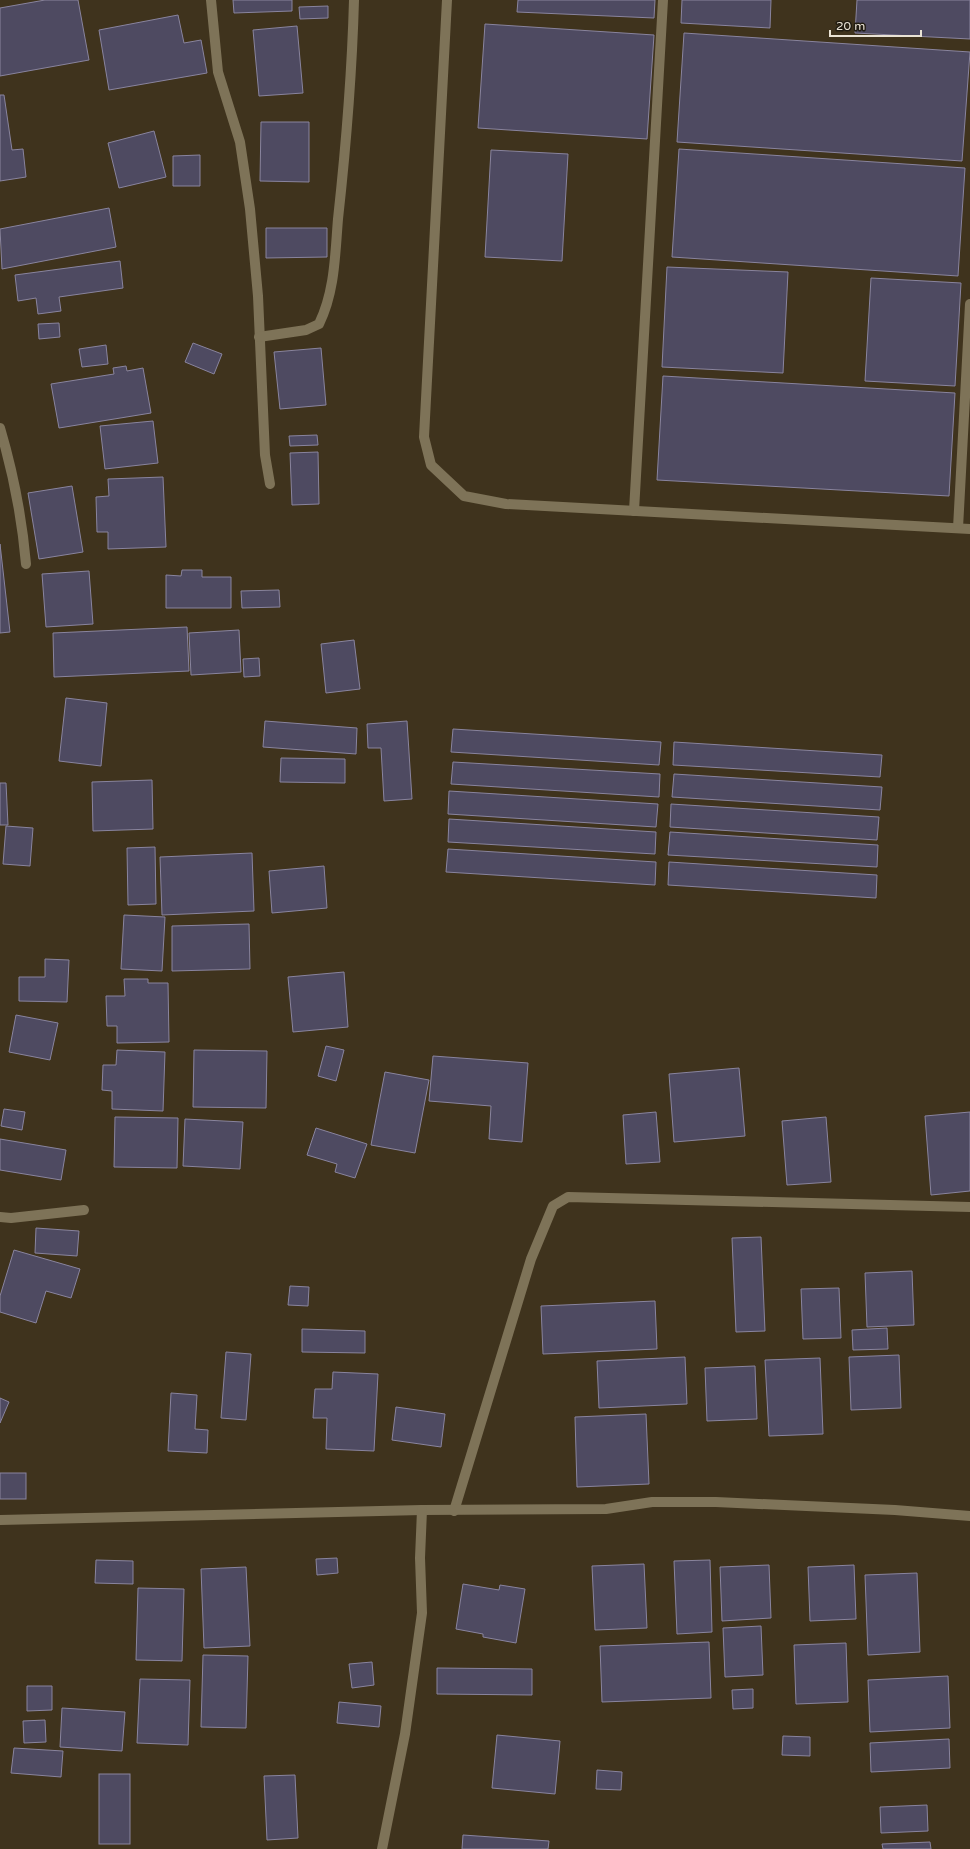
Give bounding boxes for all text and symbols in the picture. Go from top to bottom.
scale bar [830,12,921,38]
text: 20 m [836,19,865,33]

